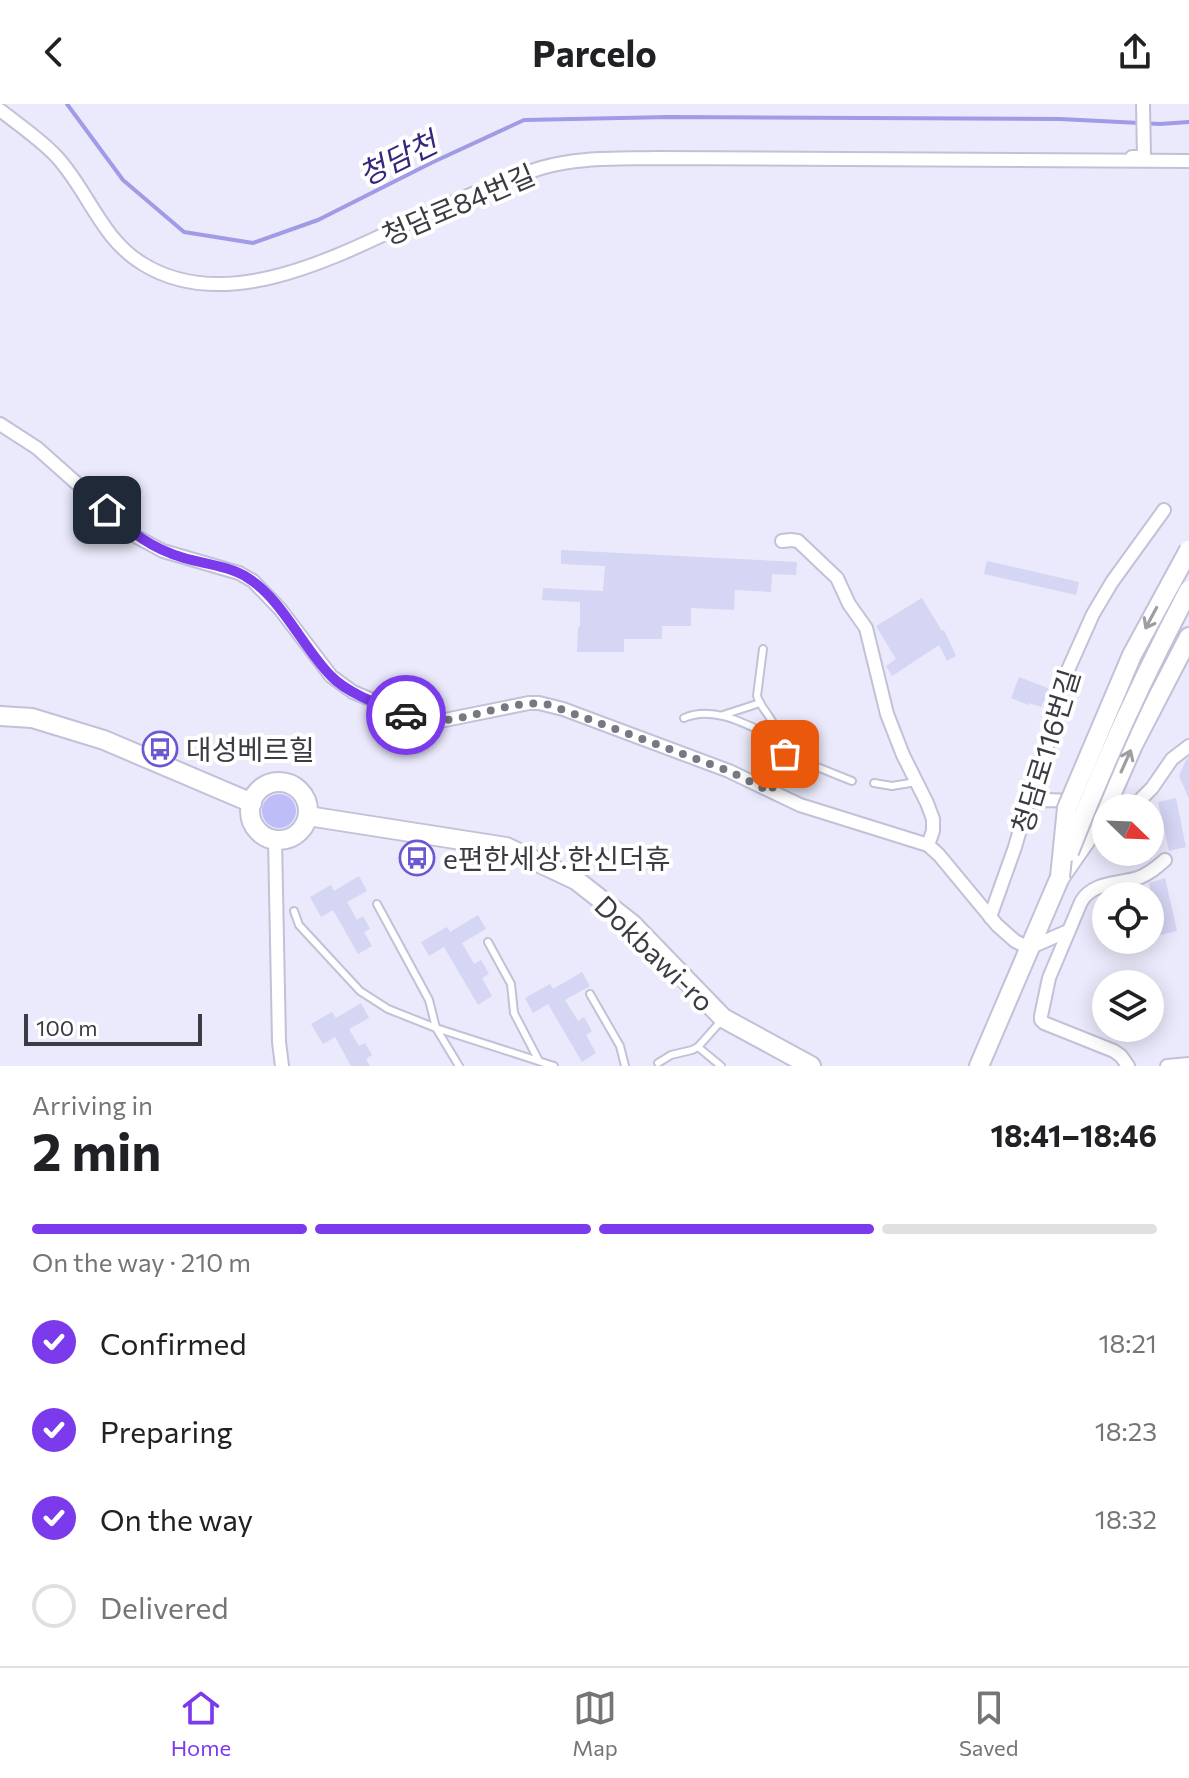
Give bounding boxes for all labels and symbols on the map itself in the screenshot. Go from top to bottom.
water label: 청담천 [352,121,445,192]
street label: 청담로84번길 [377,157,539,251]
pin [73,476,141,544]
one-way arrow [1142,606,1158,630]
street label: 청담로116번길 [1004,665,1086,837]
courier [366,675,446,755]
pin [751,720,819,788]
bus stop icon: 대성베르힐 [141,730,179,768]
place label: 대성베르힐 [186,732,315,766]
one-way arrow [1119,750,1134,774]
north arrow [1092,794,1164,866]
bus stop icon: e편한세상.한신더휴 [398,839,436,877]
place label: e편한세상.한신더휴 [443,841,670,875]
street label: Dokbawi-ro [588,888,722,1018]
scale bar [24,1010,202,1046]

